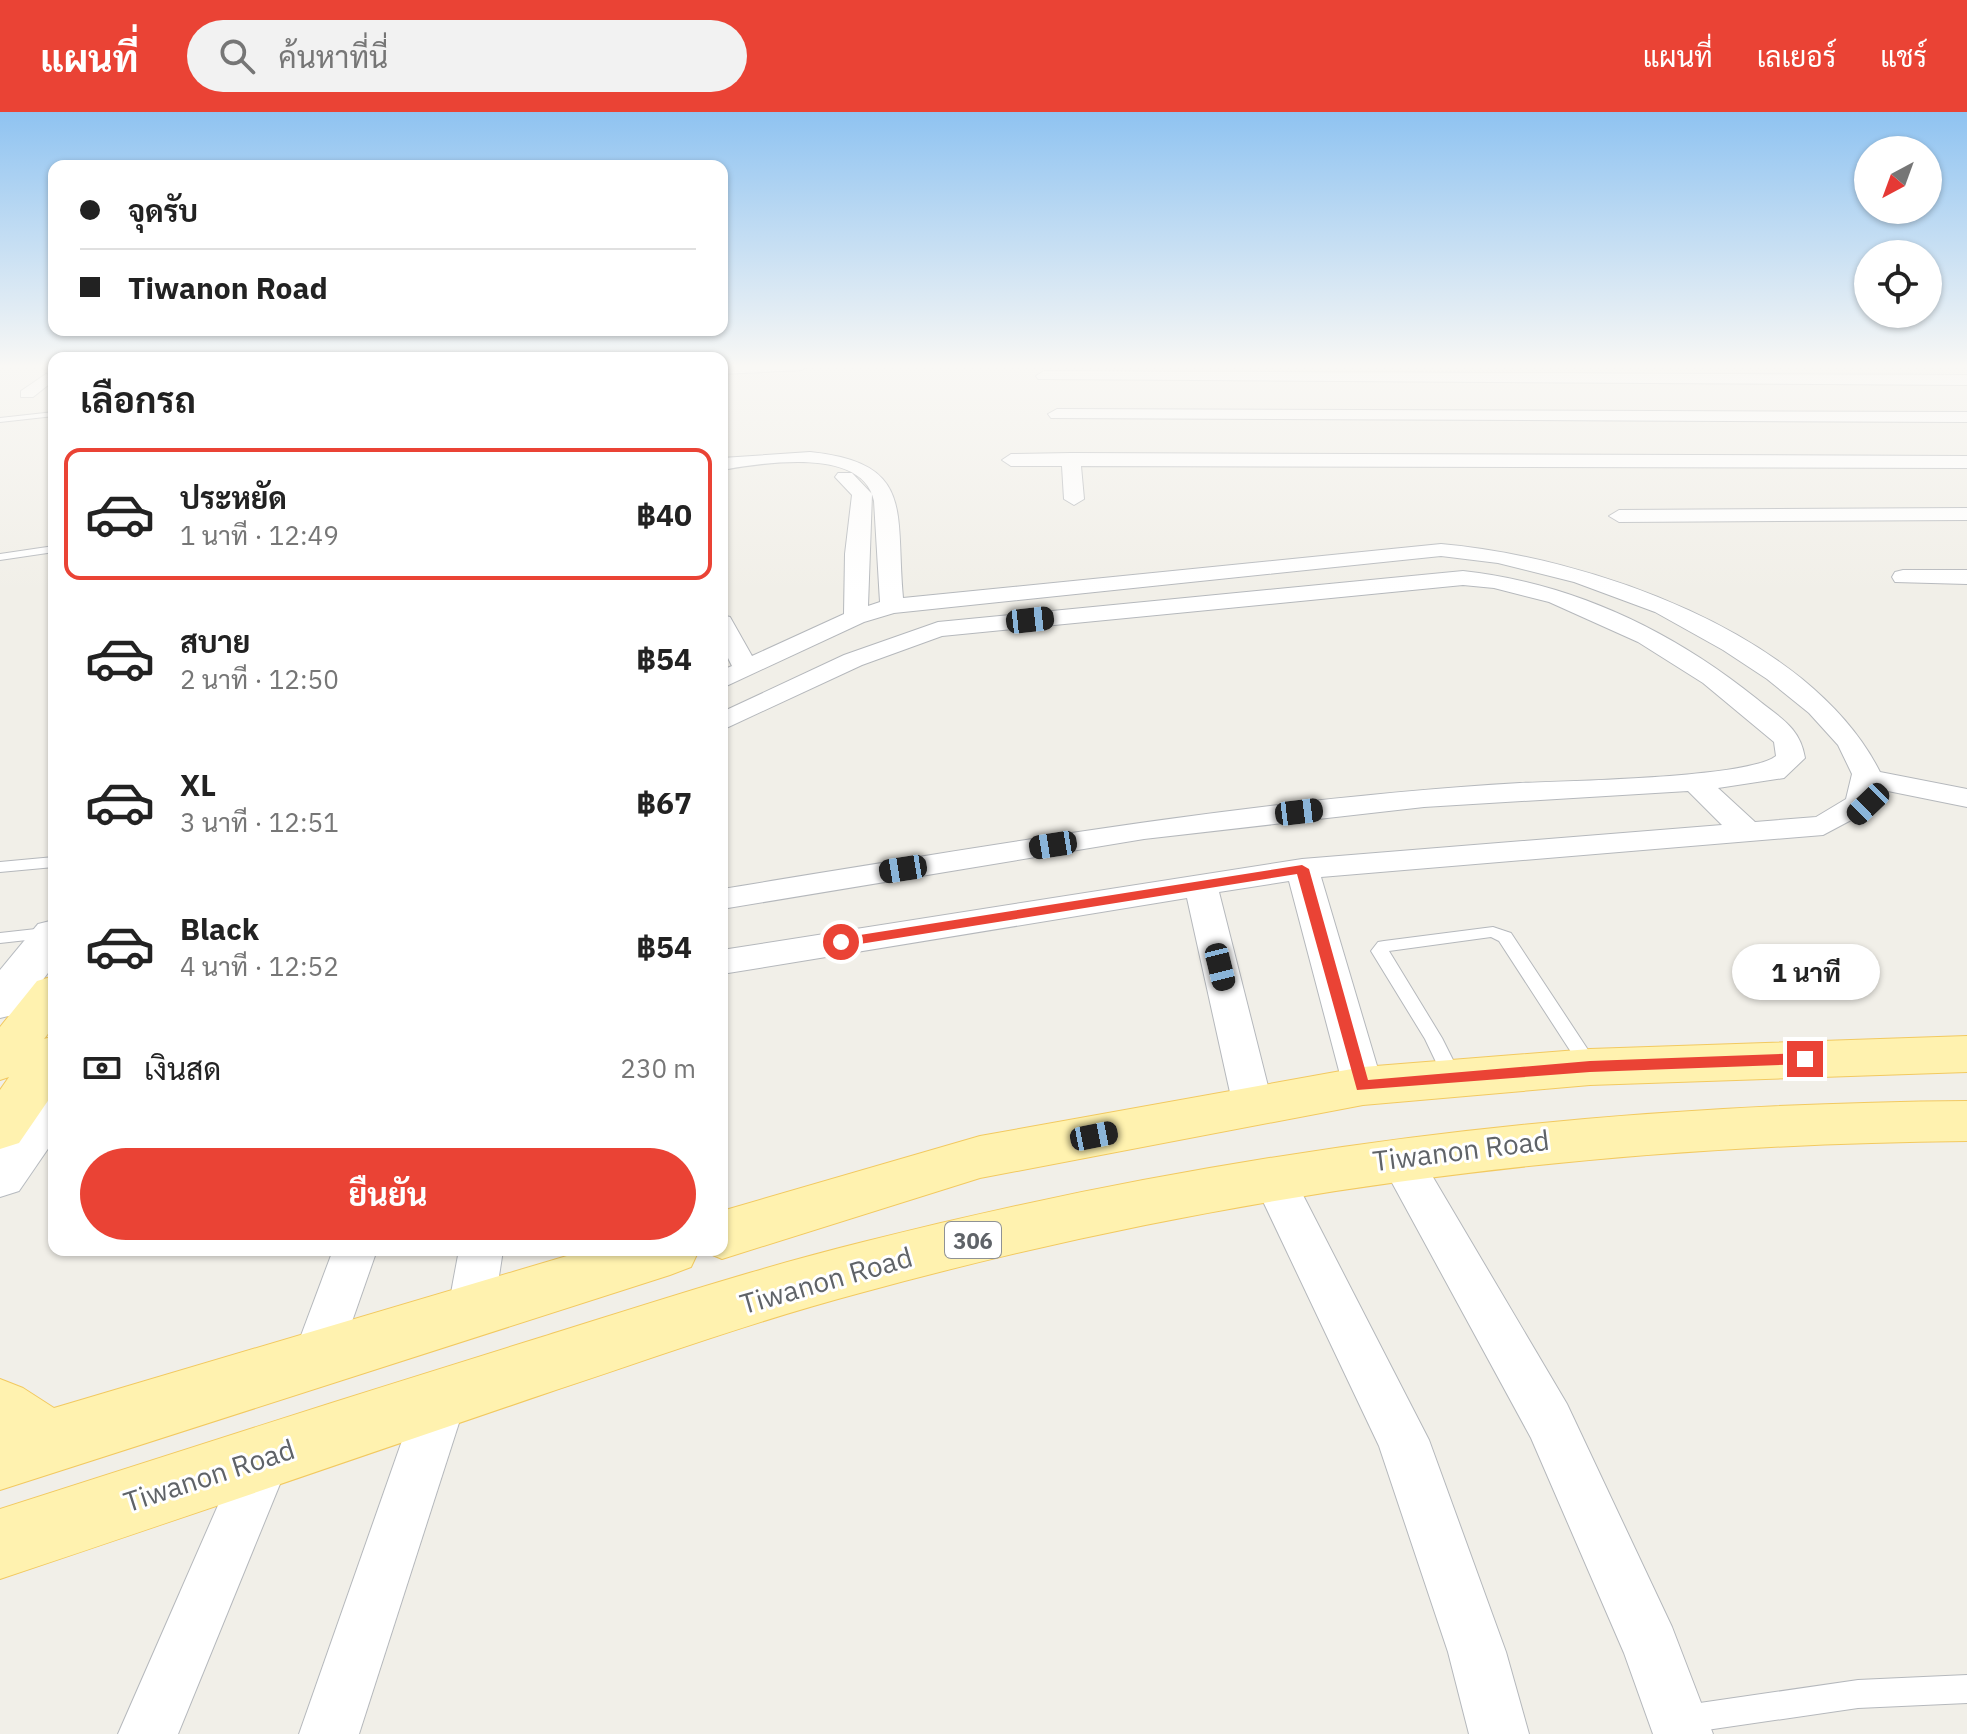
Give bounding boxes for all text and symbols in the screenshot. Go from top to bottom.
search box [187,20,747,92]
text: แผนที่ [40,33,139,82]
icon: search [215,34,259,78]
text: ค้นหาที่นี่ [279,37,388,76]
text: แผนที่ [1643,38,1713,75]
text: เลเยอร์ [1757,38,1836,75]
text: แชร์ [1880,38,1927,75]
north arrow [1854,136,1942,224]
map controls [1854,136,1942,328]
text: จุดรับ [128,191,198,230]
button: locate [1854,240,1942,328]
text: Tiwanon Road [128,268,328,307]
text: เลือกรถ [80,376,196,423]
icon: car [84,478,156,550]
text: ประหยัด [180,478,287,517]
text: ฿40 [636,495,692,534]
text: 1 นาที · 12:49 [180,518,339,552]
car [1005,606,1055,634]
icon: car [84,622,156,694]
text: สบาย [180,622,250,661]
text: ฿54 [636,639,692,678]
text: 2 นาที · 12:50 [180,662,339,696]
text: XL [180,765,216,804]
icon: car [84,766,156,838]
car [1842,779,1894,829]
text: ฿67 [636,783,692,822]
car [1274,797,1324,827]
text: 3 นาที · 12:51 [180,805,339,839]
car [1027,829,1079,861]
car [877,853,929,885]
text: Black [180,909,259,948]
icon: car [84,910,156,982]
route start [823,924,859,960]
text: ฿54 [636,927,692,966]
car [1203,941,1237,993]
callout: 1 นาที [1731,943,1879,999]
text: 4 นาที · 12:52 [180,949,339,983]
text: 1 นาที [1771,955,1841,989]
route end [1787,1041,1823,1077]
icon: cash [80,1046,124,1090]
text: เงินสด [144,1049,221,1088]
text: 230 m [620,1051,696,1085]
car [1068,1120,1120,1152]
street label: Tiwanon Road [1371,1121,1551,1179]
button: ยืนยัน [80,1148,696,1240]
road number: 306 [945,1222,1001,1258]
street label: Tiwanon Road [735,1238,917,1322]
street label: Tiwanon Road [119,1430,299,1520]

